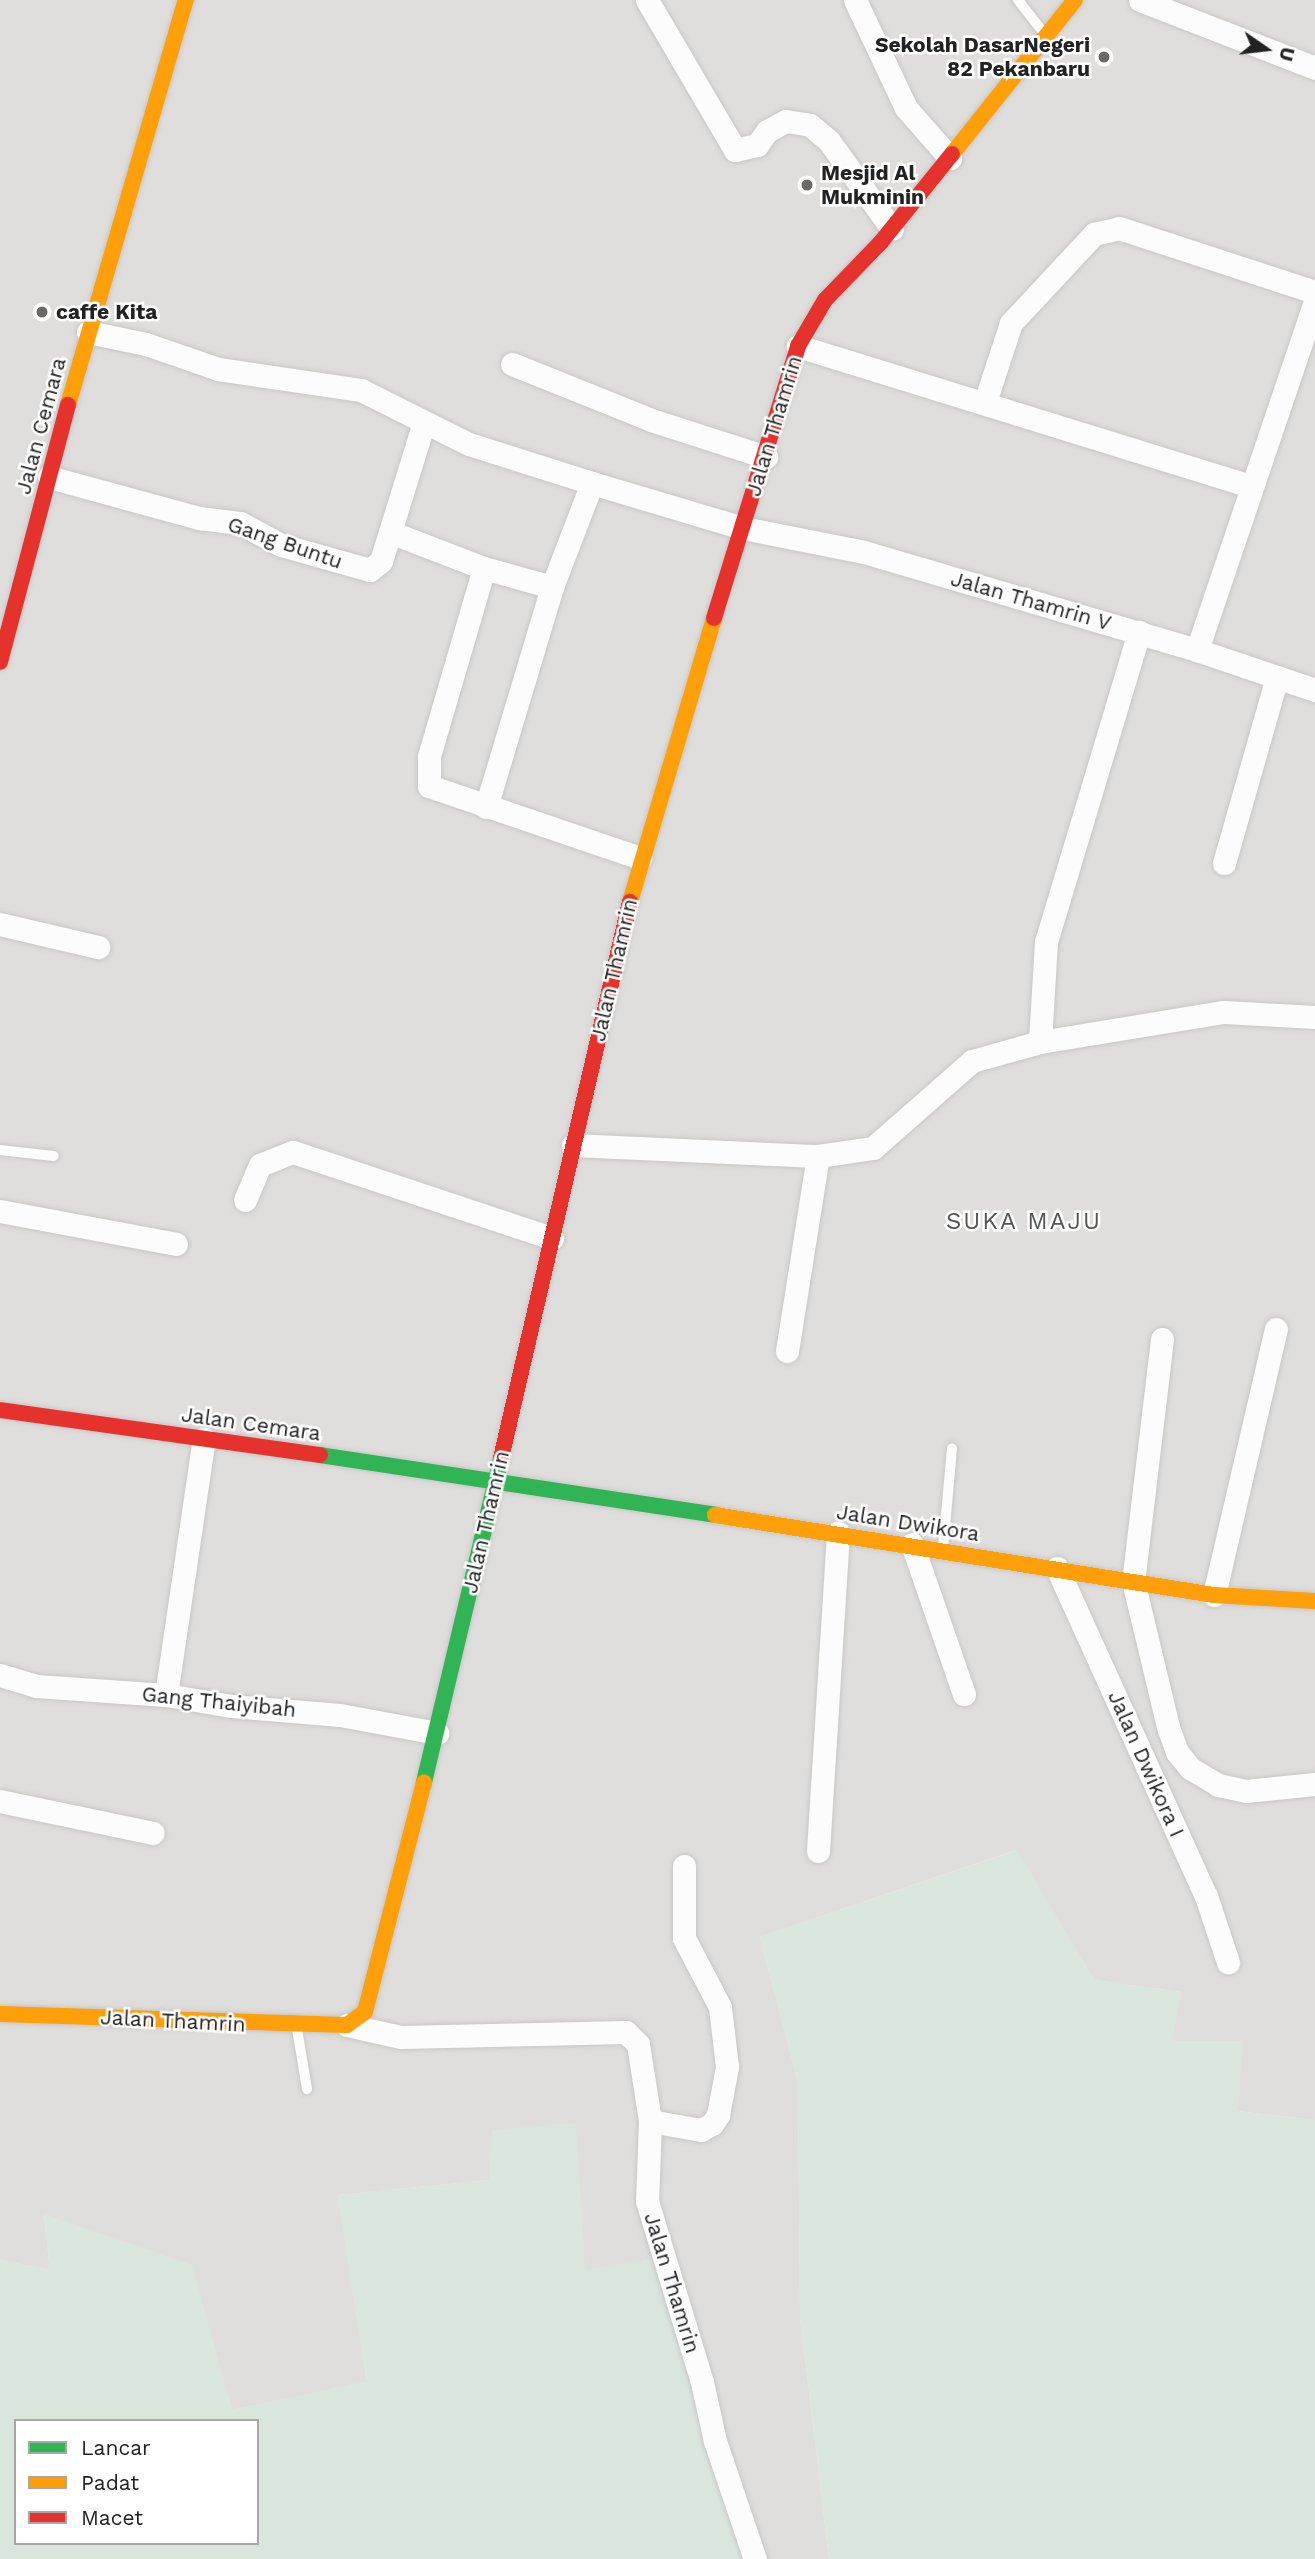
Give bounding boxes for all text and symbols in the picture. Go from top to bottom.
north arrow [1231,14,1301,84]
place label: Sekolah DasarNegeri 82 Pekanbaru [875,32,1090,82]
text: U [1274,45,1300,64]
marker: Sekolah DasarNegeri 82 Pekanbaru [1096,49,1112,65]
place label: Mesjid Al Mukminin [821,160,924,210]
marker: Mesjid Al Mukminin [799,177,815,193]
place label: caffe Kita [56,299,157,325]
marker: caffe Kita [34,304,50,320]
street label: Jalan Thamrin [741,352,807,500]
street label: Jalan Cemara [11,355,71,497]
street label: Gang Buntu [224,512,346,574]
street label: Jalan Thamrin V [947,566,1115,636]
street label: Jalan Thamrin [585,896,643,1044]
district label: SUKA MAJU [947,1208,1101,1236]
street label: Jalan Cemara [180,1402,322,1446]
street label: Jalan Thamrin [457,1448,515,1596]
street label: Jalan Dwikora [835,1499,981,1547]
street label: Gang Thaiyibah [140,1681,298,1723]
street label: Jalan Dwikora I [1102,1687,1190,1841]
street label: Jalan Thamrin [99,2005,247,2037]
street label: Jalan Thamrin [639,2209,705,2357]
legend [14,2419,259,2545]
text: Lancar [81,2435,151,2460]
text: Padat [81,2470,139,2495]
text: Macet [81,2505,143,2530]

